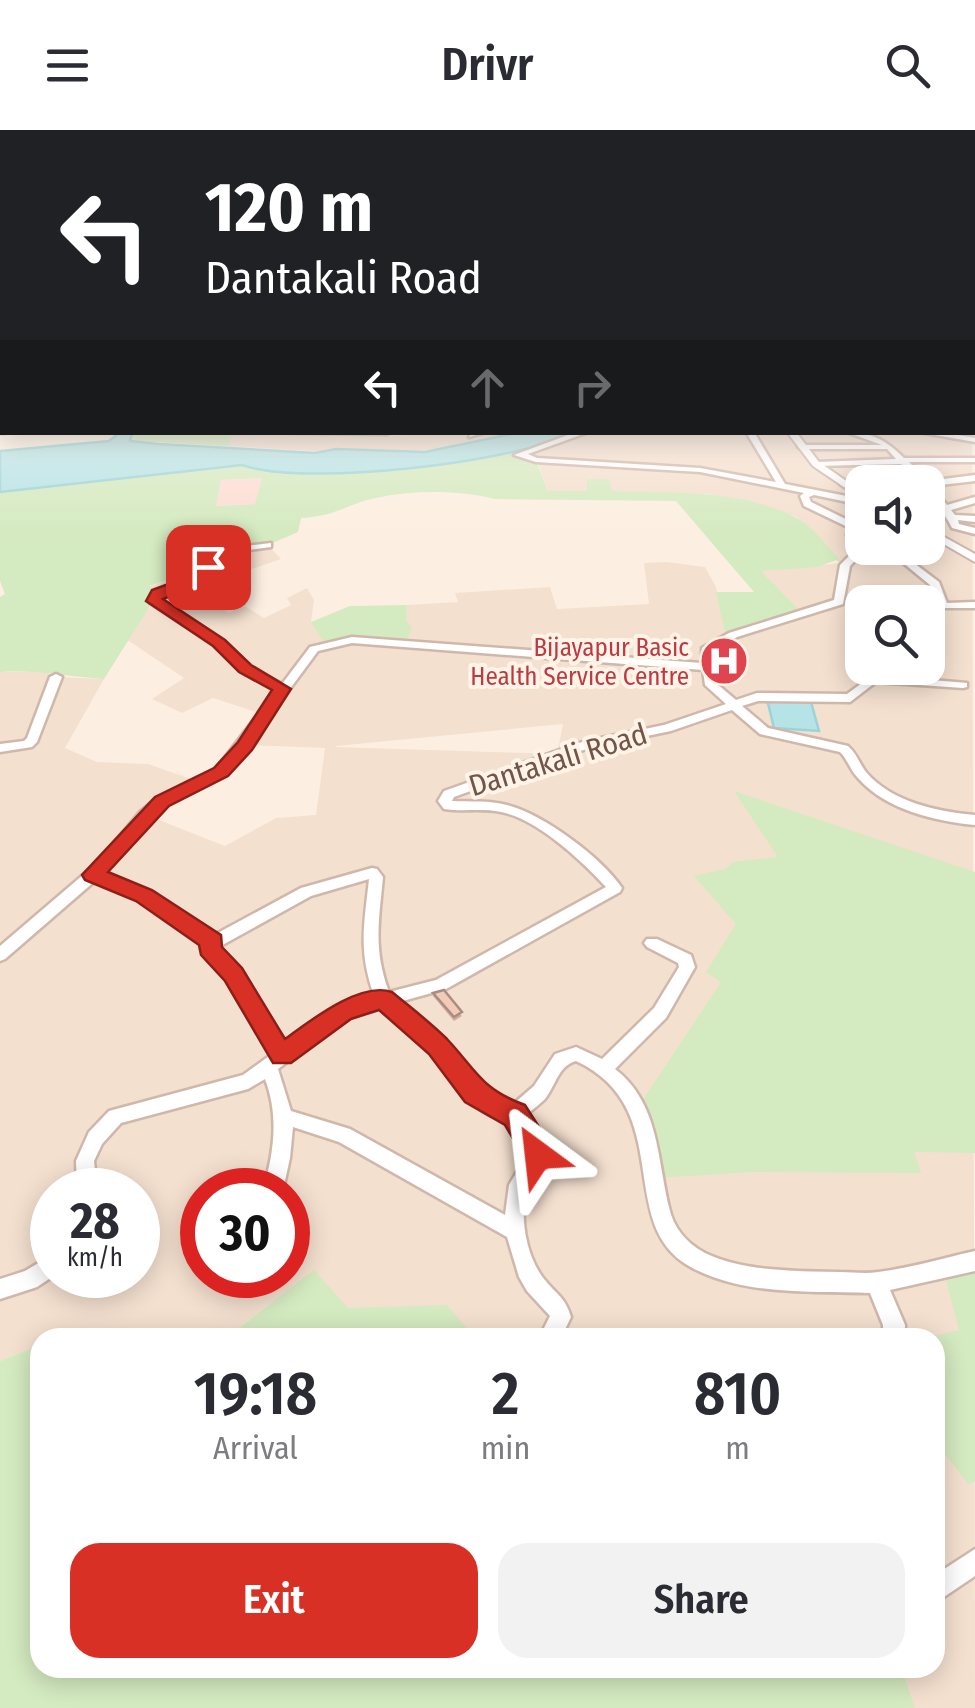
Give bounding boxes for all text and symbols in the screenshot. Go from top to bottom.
icon: menu [40,38,95,93]
text: Drivr [442,38,533,92]
icon: search [880,38,935,93]
text: 120 m [205,166,373,250]
icon: left [40,170,170,300]
text: Dantakali Road [205,251,482,305]
icon: left [355,360,410,415]
icon: ahead [460,360,515,415]
icon: right [565,360,620,415]
map controls [845,465,945,685]
button: sound [845,465,945,565]
pin [166,525,251,610]
icon: arrive [181,540,236,595]
button: search [845,585,945,685]
place label: Bijayapur Basic Health Service Centre [470,633,689,692]
hospital icon: Bijayapur Basic Health Service Centre [698,635,750,687]
street label: Dantakali Road [464,716,652,804]
position arrow [486,1103,590,1207]
speed limit sign: 30 [180,1168,310,1298]
text: 28 [70,1191,120,1251]
text: km/h [67,1243,123,1273]
text: 19:18 [194,1358,317,1430]
text: 2 [492,1358,519,1430]
text: 810 [694,1358,781,1430]
text: Arrival [213,1429,298,1467]
text: min [481,1429,530,1467]
text: m [725,1429,750,1467]
button: Exit [70,1543,478,1658]
button: Share [498,1543,905,1658]

